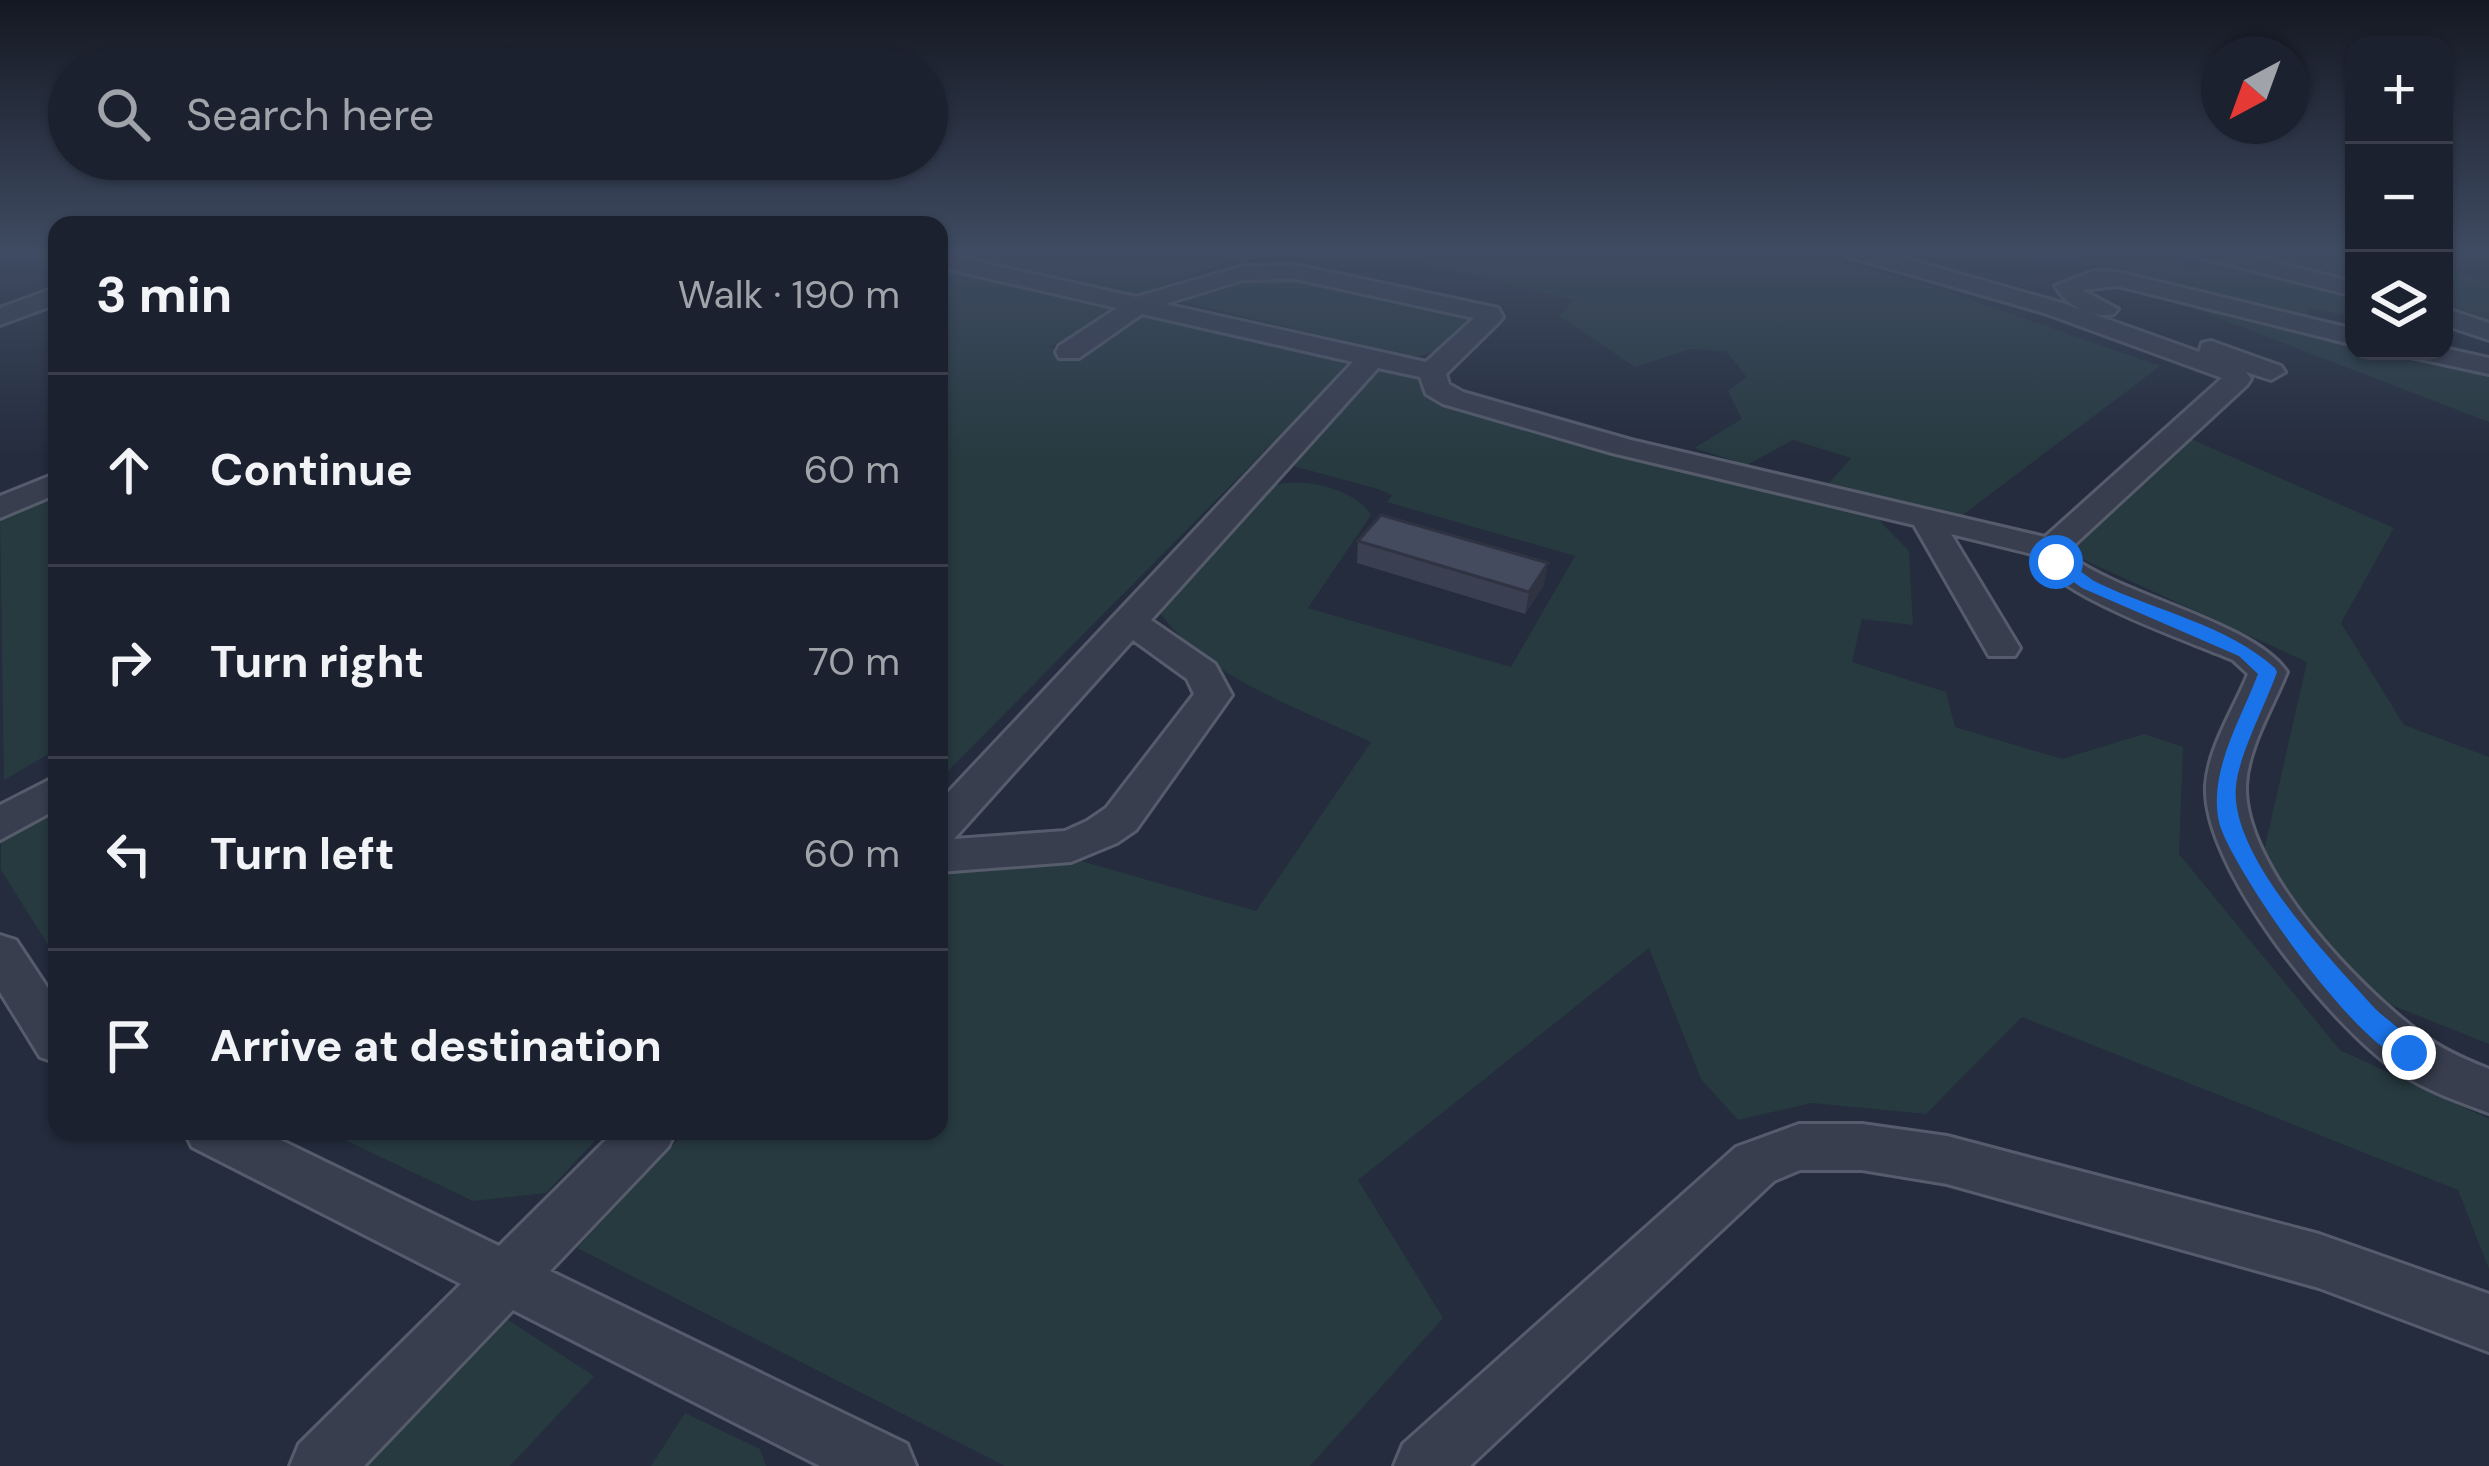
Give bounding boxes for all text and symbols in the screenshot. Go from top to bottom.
north arrow [2201,36,2309,144]
map controls [2345,36,2453,360]
button: + [2345,36,2453,144]
search box [48,48,948,180]
icon: search [90,81,156,147]
text: Search here [186,85,434,144]
button: − [2345,144,2453,252]
button: layers [2345,252,2453,360]
text: 3 min [96,261,232,328]
text: Walk · 190 m [678,269,900,320]
icon: ahead [96,437,162,503]
text: Continue [210,440,413,499]
text: 60 m [804,444,900,495]
route start [2029,535,2083,589]
icon: right [96,629,162,695]
text: Turn right [210,632,424,691]
text: 70 m [808,636,900,687]
icon: left [96,821,162,887]
text: Turn left [210,824,394,883]
text: 60 m [804,828,900,879]
icon: arrive [96,1013,162,1079]
text: Arrive at destination [210,1016,662,1075]
route end [2382,1026,2436,1080]

